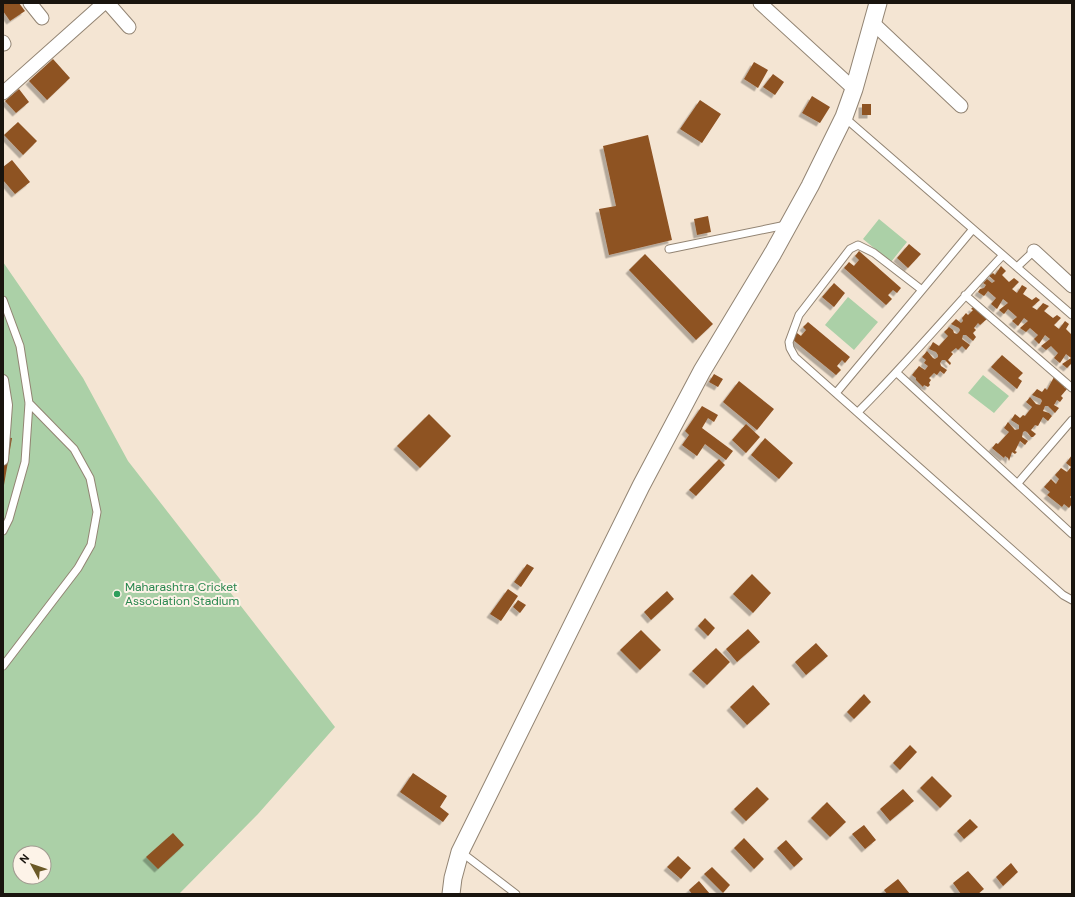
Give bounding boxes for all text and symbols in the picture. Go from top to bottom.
place label: Maharashtra Cricket Association Stadium [125,579,239,609]
marker: Maharashtra Cricket Association Stadium [112,589,122,599]
north arrow [12,845,52,885]
text: N [16,851,32,866]

